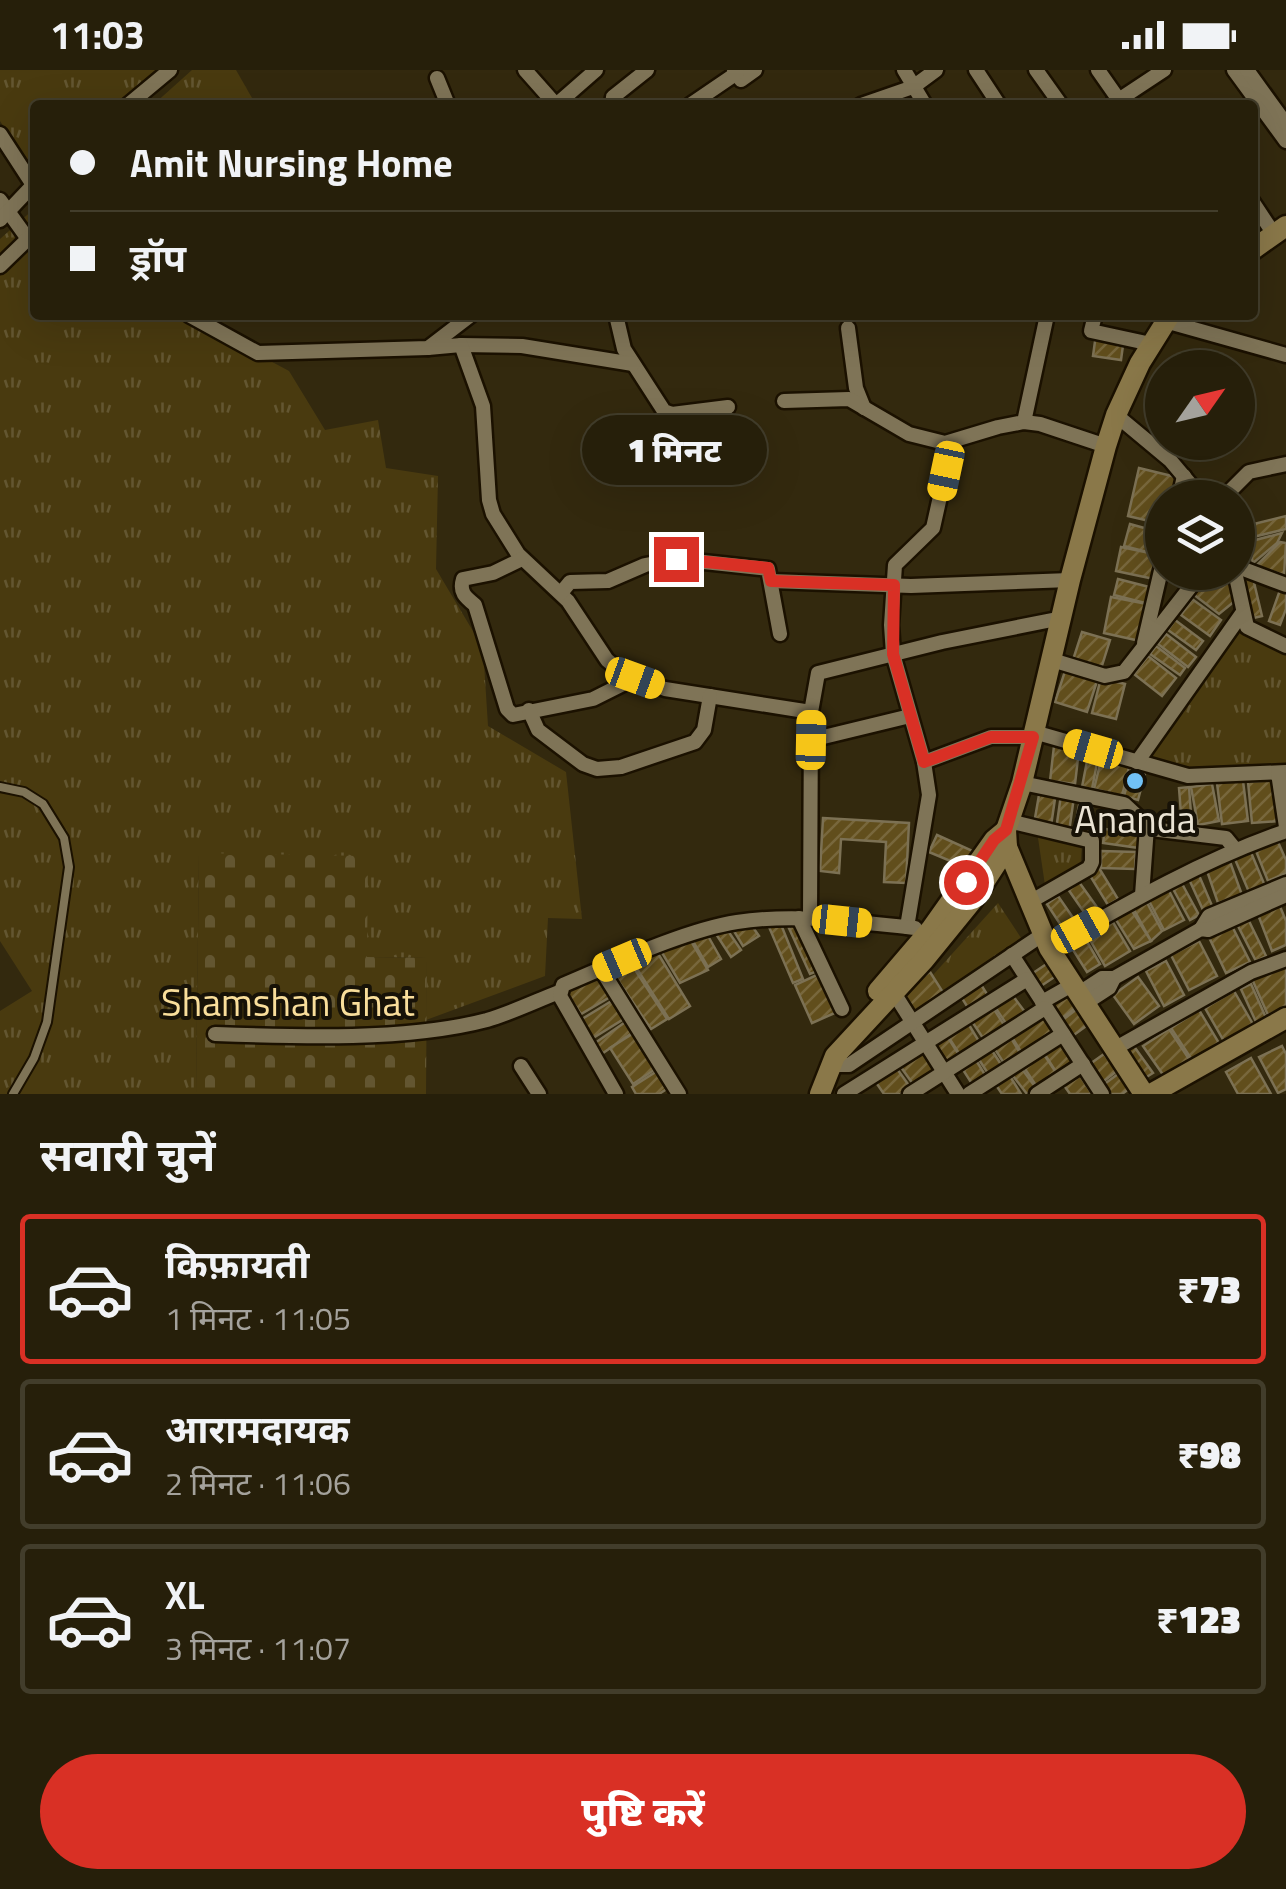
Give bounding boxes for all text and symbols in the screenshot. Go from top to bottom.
text: 11:03 [50,6,145,64]
text: Amit Nursing Home [130,134,453,192]
text: ड्रॉप [130,229,186,287]
north arrow [1145,350,1255,460]
map controls [1145,350,1255,590]
callout: 1 मिनट [584,414,768,484]
text: 1 मिनट [628,426,721,474]
car [925,439,967,503]
button: layers [1145,480,1255,590]
route end [654,537,699,582]
car [602,654,668,702]
car [795,710,827,770]
car [1060,726,1126,772]
marker: Ananda [1124,770,1146,792]
place label: Ananda [1074,790,1196,848]
route start [944,860,989,905]
car [1046,902,1114,958]
car [811,903,873,939]
car [589,934,655,986]
park label: Shamshan Ghat [161,973,415,1031]
text: सवारी चुनें [40,1120,215,1188]
text: किफ़ायती [165,1235,309,1293]
icon: car [45,1244,135,1334]
text: ₹73 [1177,1260,1241,1318]
text: 1 मिनट · 11:05 [165,1294,351,1342]
text: आरामदायक [165,1400,349,1458]
icon: car [45,1409,135,1499]
text: ₹98 [1177,1425,1241,1483]
text: 2 मिनट · 11:06 [165,1459,351,1507]
text: XL [165,1566,205,1624]
icon: car [45,1574,135,1664]
text: ₹123 [1156,1590,1241,1648]
text: 3 मिनट · 11:07 [165,1624,351,1672]
button: पुष्टि करें [40,1754,1246,1869]

